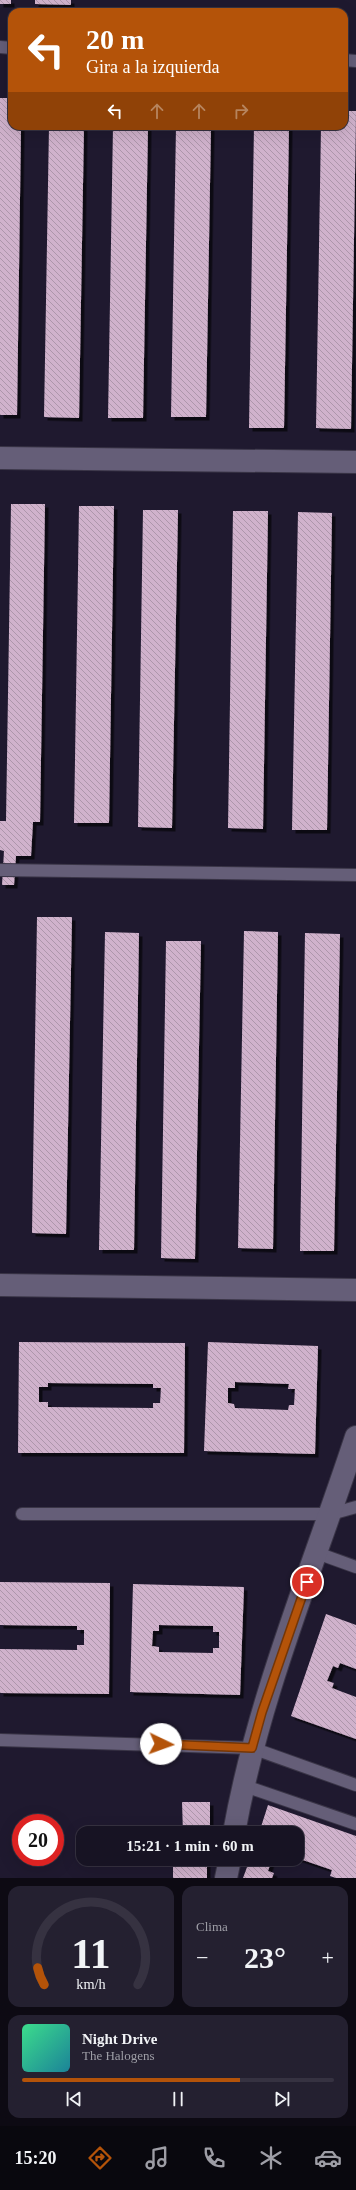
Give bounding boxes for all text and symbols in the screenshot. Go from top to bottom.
icon: left [20,24,72,76]
text: 20 m [86,24,144,55]
text: Gira a la izquierda [86,57,219,77]
icon: left [104,100,126,122]
icon: ahead [146,100,168,122]
icon: ahead [188,100,210,122]
icon: right [230,100,252,122]
pin [290,1565,324,1599]
icon: arrive [296,1571,318,1593]
position arrow [140,1723,182,1765]
speed limit sign: 20 [12,1814,64,1866]
text: 15:21 · 1 min · 60 m [126,1838,254,1854]
text: Clima [196,1919,228,1934]
text: 11 [71,1930,111,1976]
text: 23° [244,1941,286,1974]
text: − [196,1945,208,1970]
text: + [322,1945,334,1970]
text: km/h [76,1975,106,1991]
text: Night Drive [82,2031,157,2047]
text: The Halogens [82,2048,155,2063]
icon: previous [63,2088,85,2110]
icon: pause [167,2088,189,2110]
icon: next [271,2088,293,2110]
icon: directions [86,2144,114,2172]
icon: music [143,2144,171,2172]
icon: phone [200,2144,228,2172]
icon: climate [257,2144,285,2172]
icon: car [314,2144,342,2172]
text: 15:20 [15,2148,57,2168]

